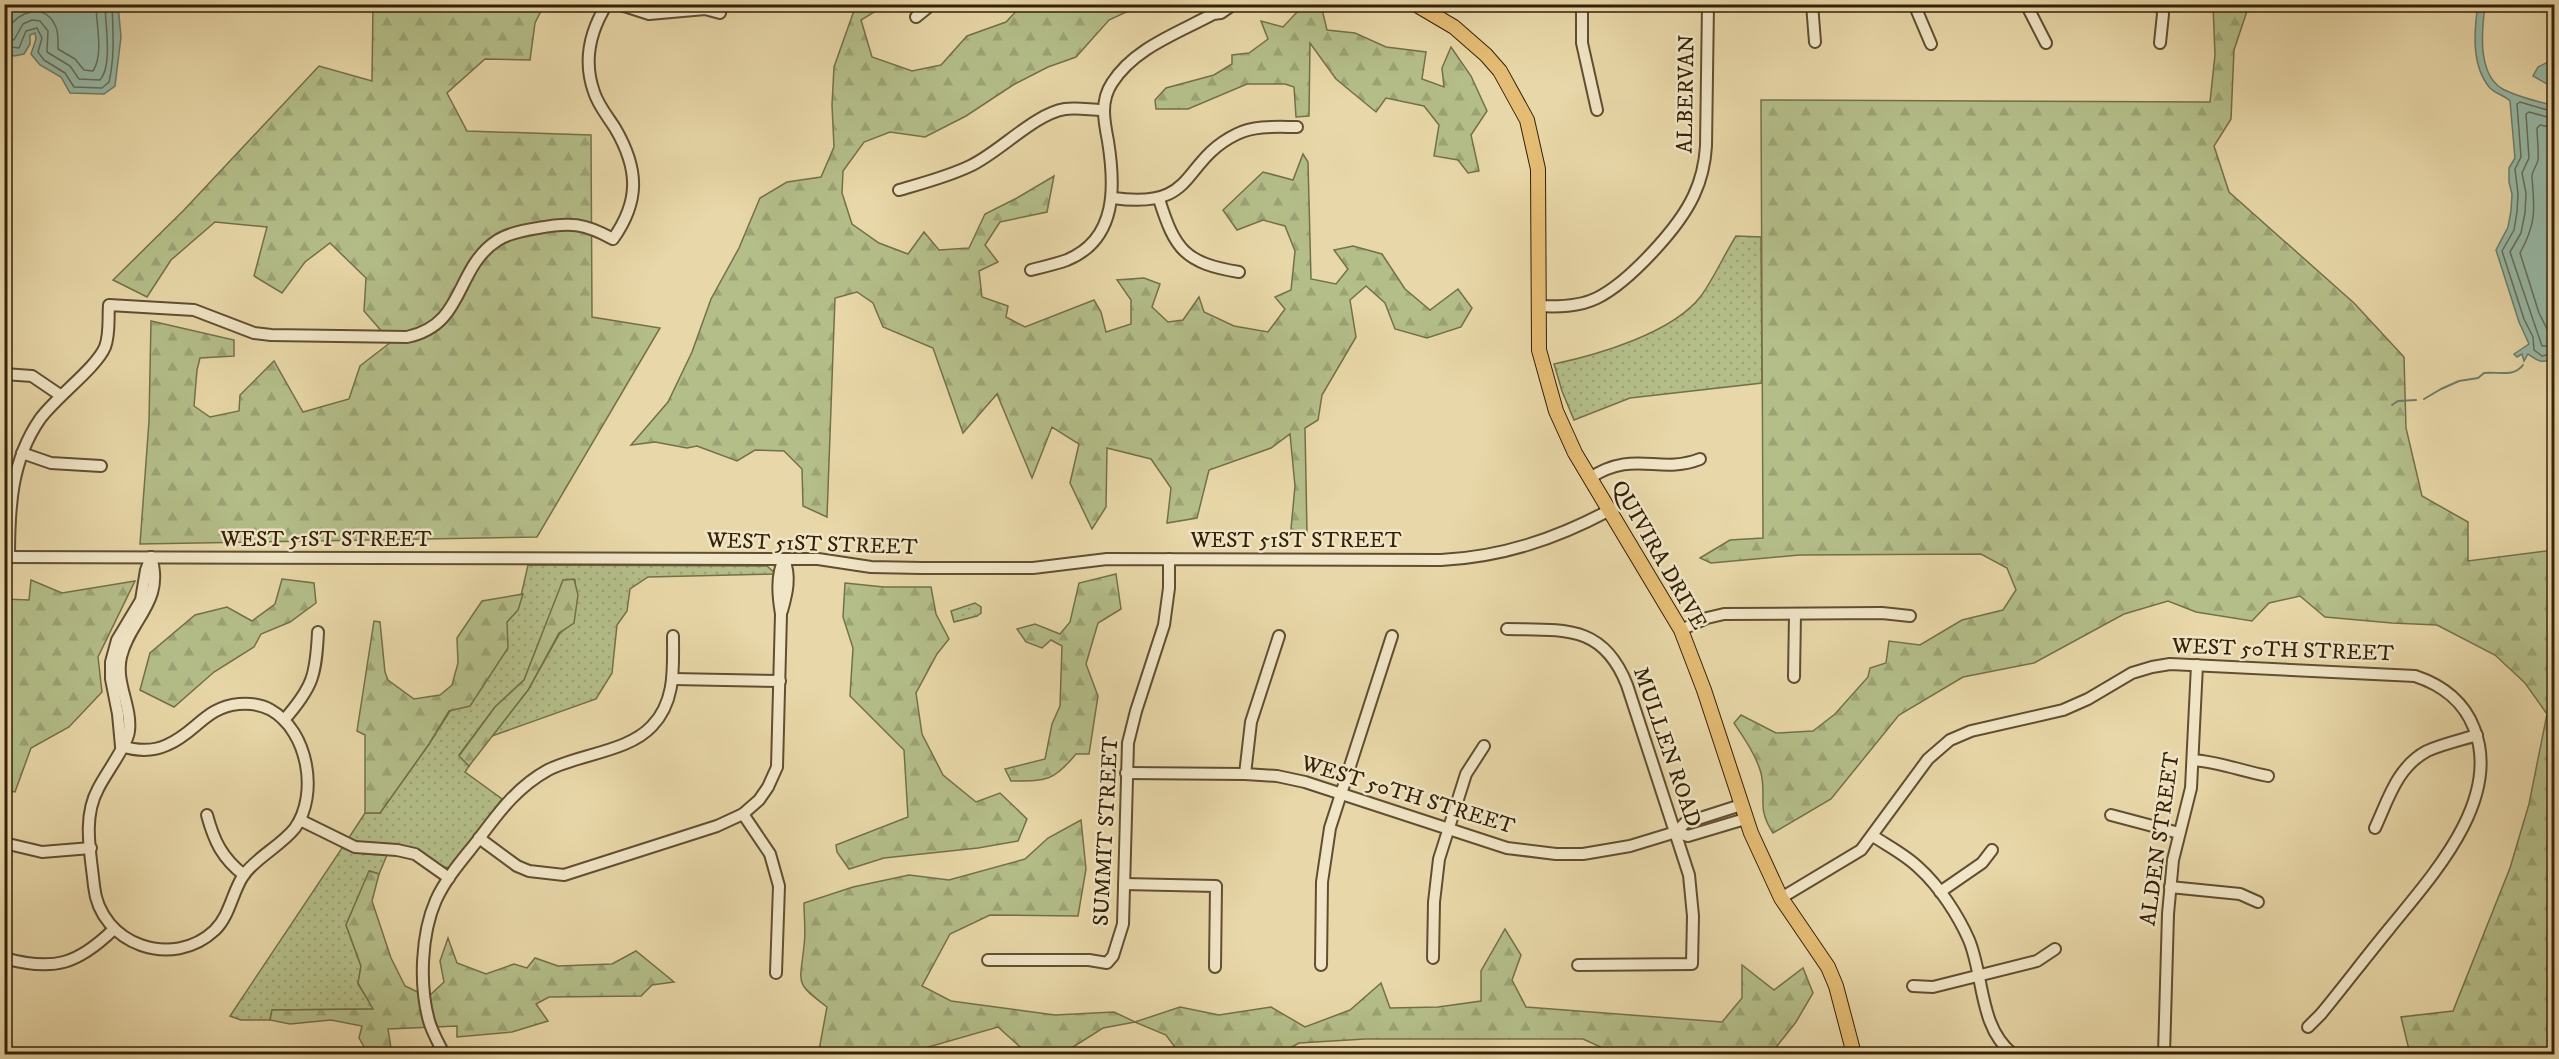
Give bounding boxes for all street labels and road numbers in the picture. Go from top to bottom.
street label: ALBERVAN [1671,34,1701,154]
street label: QUIVIRA DRIVE [1605,476,1713,634]
street label: WEST 51ST STREET [219,526,432,553]
street label: WEST 51ST STREET [705,527,918,561]
street label: WEST 51ST STREET [1189,527,1402,554]
street label: WEST 50TH STREET [2171,633,2395,667]
street label: MULLEN ROAD [1627,663,1707,831]
street label: SUMMIT STREET [1088,735,1124,927]
street label: WEST 50TH STREET [1297,749,1518,840]
street label: ALDEN STREET [2134,750,2186,928]

